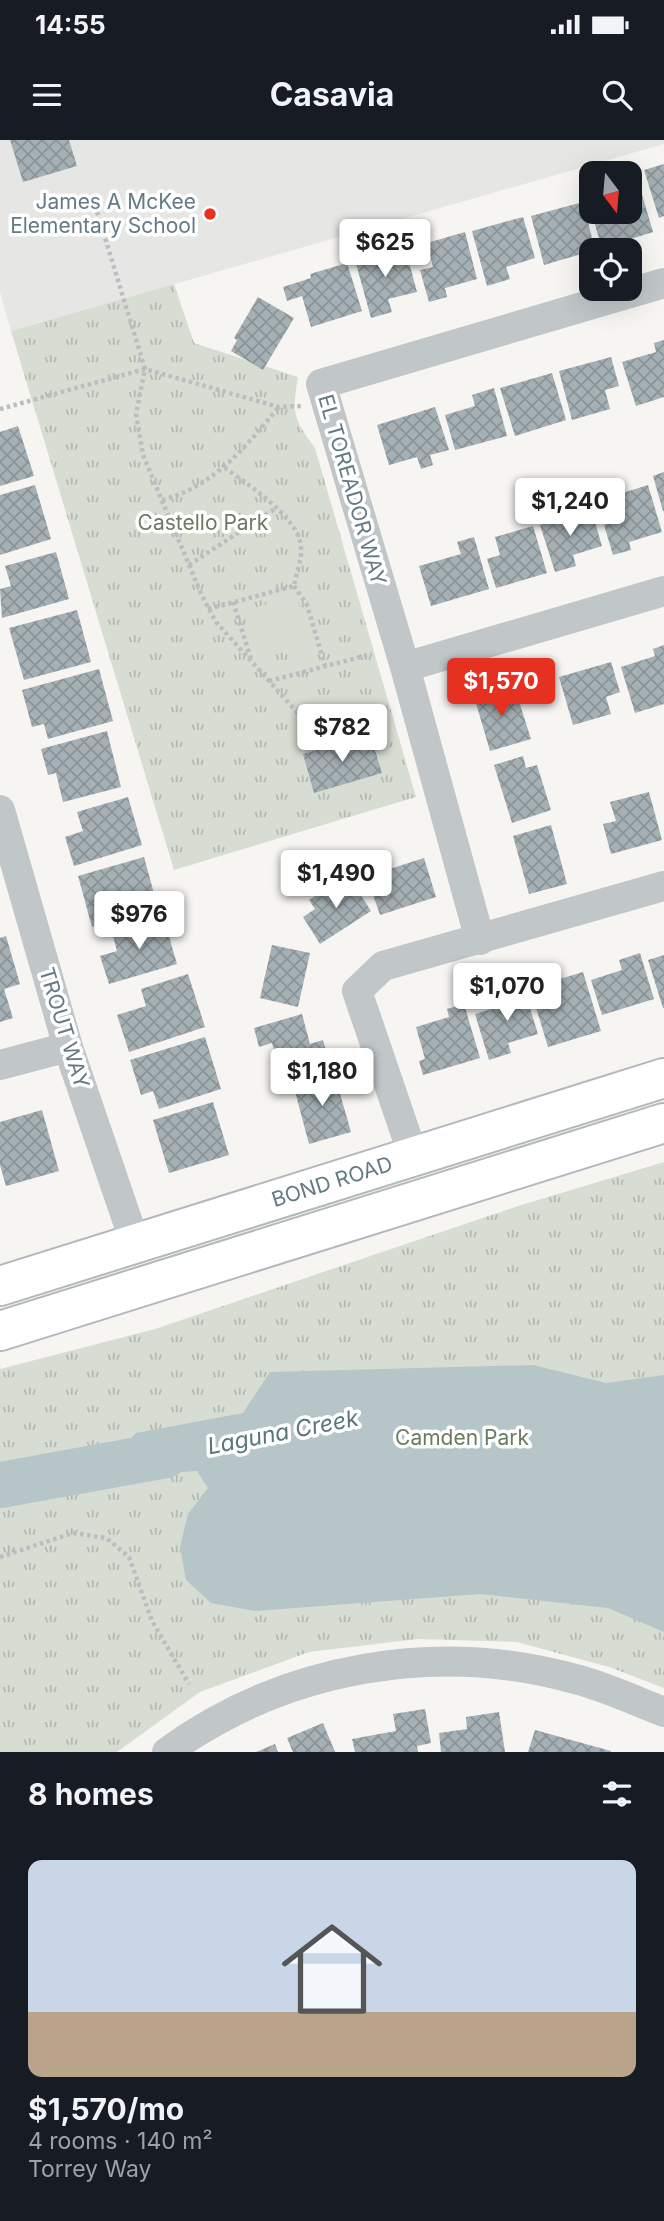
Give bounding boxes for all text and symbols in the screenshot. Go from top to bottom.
text: 14:55 [35,9,106,40]
text: Casavia [270,75,394,114]
icon: menu [28,76,66,114]
icon: search [598,76,636,114]
north arrow [579,161,642,224]
map controls [579,161,642,301]
place label: James A McKee Elementary School [10,189,196,238]
marker: James A McKee Elementary School [202,206,218,222]
pin: $625 [344,220,426,279]
text: $625 [355,228,415,256]
button: locate [579,238,642,301]
street label: EL TOREADOR WAY [313,392,392,588]
pin: $1,240 [513,478,627,538]
text: $1,240 [531,487,609,515]
park label: Castello Park [138,510,269,535]
pin: $1,570 [444,658,558,718]
text: $1,570 [463,667,539,695]
pin: $782 [301,704,383,764]
text: $782 [313,713,371,741]
pin: $1,490 [279,850,393,910]
text: $1,490 [297,859,375,887]
pin: $976 [98,892,180,951]
text: $976 [110,900,168,928]
street label: TROUT WAY [34,964,95,1091]
pin: $1,070 [450,964,564,1023]
text: $1,070 [469,972,545,1000]
pin: $1,180 [265,1048,379,1108]
text: $1,180 [287,1057,357,1085]
street label: BOND ROAD [268,1151,395,1212]
water label: Laguna Creek [205,1404,361,1460]
park label: Camden Park [395,1425,529,1450]
icon: filters [598,1775,636,1813]
text: 8 homes [28,1776,154,1812]
icon: home [269,1906,395,2032]
text: $1,570/mo [28,2091,184,2127]
text: 4 rooms · 140 m² [28,2127,213,2155]
text: Torrey Way [28,2155,152,2183]

